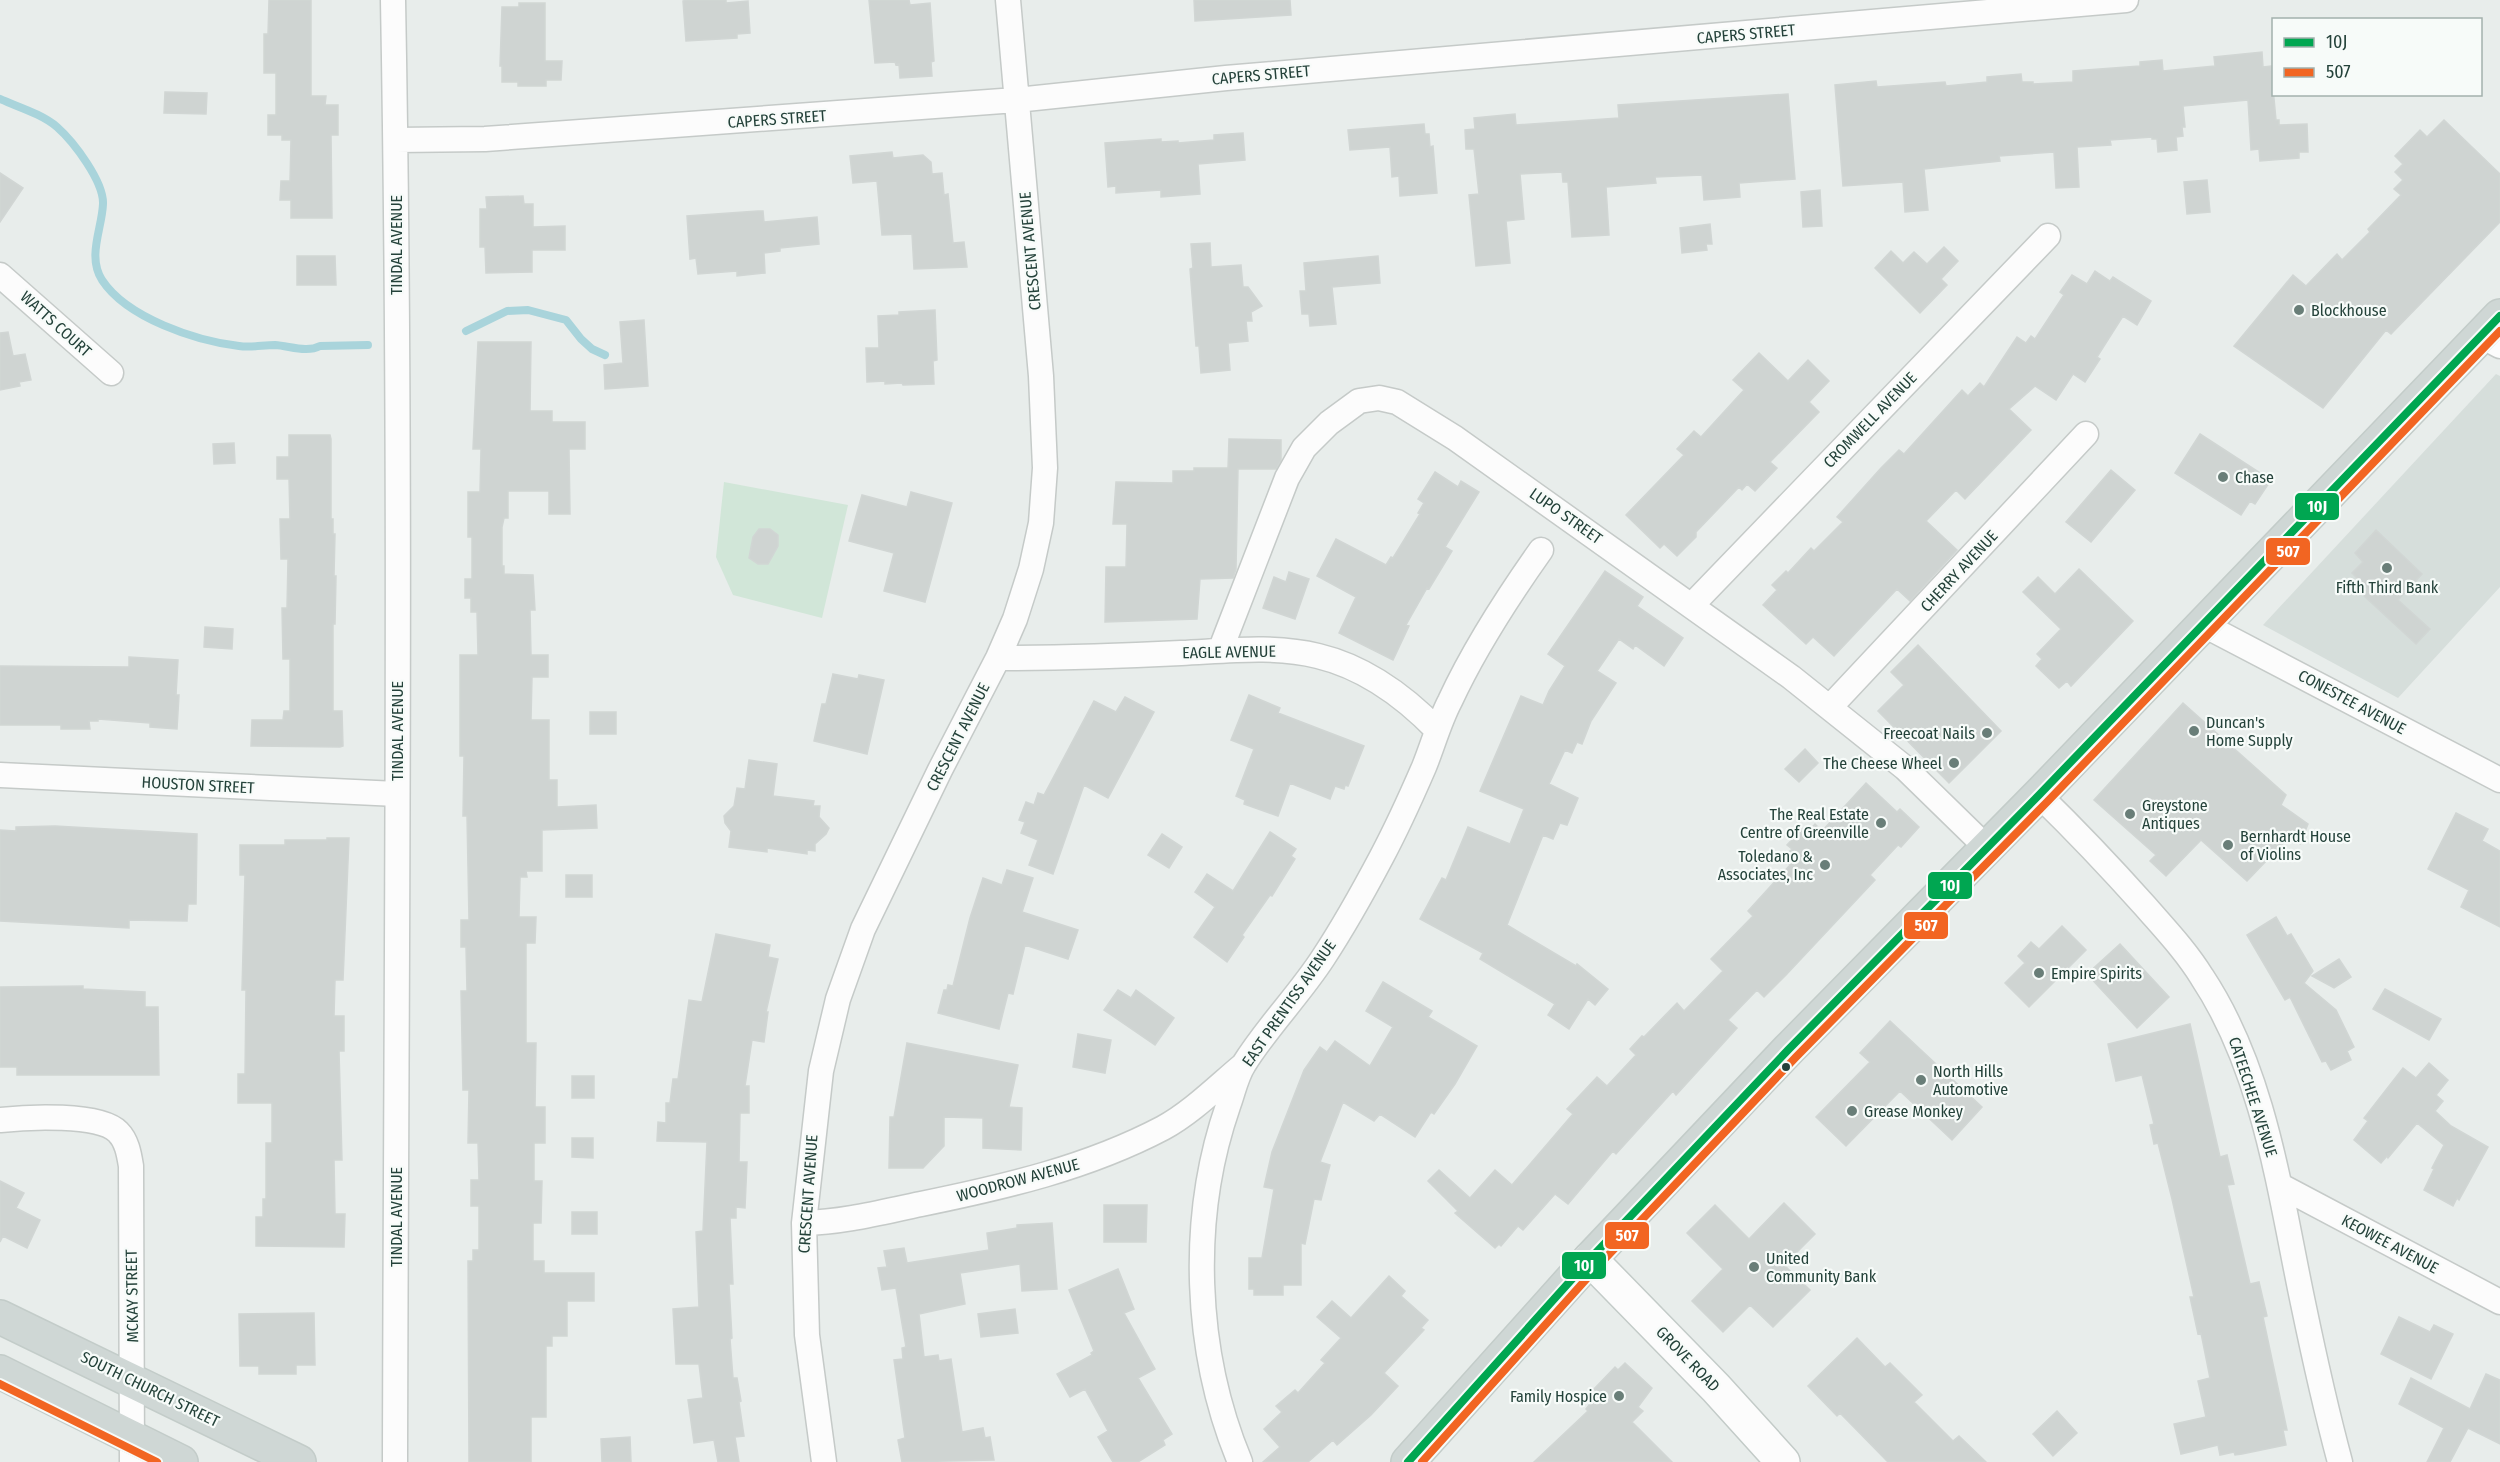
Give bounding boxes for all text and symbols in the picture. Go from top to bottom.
legend [2272,18,2482,96]
street label: CAPERS STREET [1696,20,1797,48]
text: 10J [2326,31,2347,53]
street label: CAPERS STREET [1211,61,1312,89]
text: 507 [2326,61,2351,83]
street label: CAPERS STREET [727,106,828,132]
street label: CRESCENT AVENUE [1015,191,1045,311]
street label: TINDAL AVENUE [387,195,406,295]
street label: WATTS COURT [17,287,96,361]
place label: Blockhouse [2311,301,2387,320]
marker: Blockhouse [2292,303,2306,317]
street label: CROMWELL AVENUE [1819,368,1921,472]
place label: Chase [2235,468,2274,487]
marker: Chase [2216,470,2230,484]
street label: LUPO STREET [1526,484,1607,548]
line badge: 10J [2294,492,2340,521]
text: 10J [2307,497,2327,516]
street label: CHERRY AVENUE [1916,526,2002,616]
line badge: 507 [2265,537,2311,566]
text: 507 [2276,542,2300,561]
marker: Fifth Third Bank [2380,561,2394,575]
place label: Fifth Third Bank [2336,578,2439,597]
street label: EAGLE AVENUE [1182,642,1276,662]
street label: CONESTEE AVENUE [2295,666,2409,738]
street label: CRESCENT AVENUE [922,680,994,794]
street label: TINDAL AVENUE [388,681,407,781]
place label: Duncan's Home Supply [2206,713,2293,750]
place label: Freecoat Nails [1883,724,1975,743]
marker: Duncan's Home Supply [2187,724,2201,738]
marker: Freecoat Nails [1980,726,1994,740]
place label: The Cheese Wheel [1823,754,1942,773]
marker: The Cheese Wheel [1947,756,1961,770]
street label: HOUSTON STREET [141,773,256,797]
place label: Greystone Antiques [2142,796,2208,833]
place label: The Real Estate Centre of Greenville [1740,805,1869,842]
marker: Greystone Antiques [2123,807,2137,821]
marker: The Real Estate Centre of Greenville [1874,816,1888,830]
place label: Bernhardt House of Violins [2240,827,2351,864]
marker: Bernhardt House of Violins [2221,838,2235,852]
place label: Toledano & Associates, Inc [1718,847,1813,884]
marker: Toledano & Associates, Inc [1818,858,1832,872]
line badge: 10J [1927,871,1973,900]
text: 10J [1940,876,1960,895]
line badge: 507 [1903,911,1949,940]
text: 507 [1914,916,1938,935]
street label: EAST PRENTISS AVENUE [1238,936,1340,1070]
place label: Empire Spirits [2051,964,2142,983]
marker: Empire Spirits [2032,966,2046,980]
street label: CATEECHEE AVENUE [2225,1035,2281,1159]
unlabelled marker [1780,1061,1792,1073]
place label: North Hills Automotive [1933,1062,2008,1099]
marker: North Hills Automotive [1914,1073,1928,1087]
place label: Grease Monkey [1864,1102,1964,1121]
marker: Grease Monkey [1845,1104,1859,1118]
street label: CRESCENT AVENUE [794,1134,822,1254]
street label: WOODROW AVENUE [955,1154,1081,1206]
street label: TINDAL AVENUE [387,1167,406,1267]
street label: KEOWEE AVENUE [2338,1210,2442,1278]
line badge: 507 [1604,1221,1650,1250]
text: 507 [1615,1226,1639,1245]
street label: MCKAY STREET [122,1249,142,1343]
place label: United Community Bank [1766,1249,1877,1286]
line badge: 10J [1561,1251,1607,1280]
text: 10J [1574,1256,1594,1275]
marker: United Community Bank [1747,1260,1761,1274]
street label: GROVE ROAD [1652,1322,1724,1396]
street label: SOUTH CHURCH STREET [78,1347,223,1431]
place label: Family Hospice [1510,1387,1607,1406]
marker: Family Hospice [1612,1389,1626,1403]

